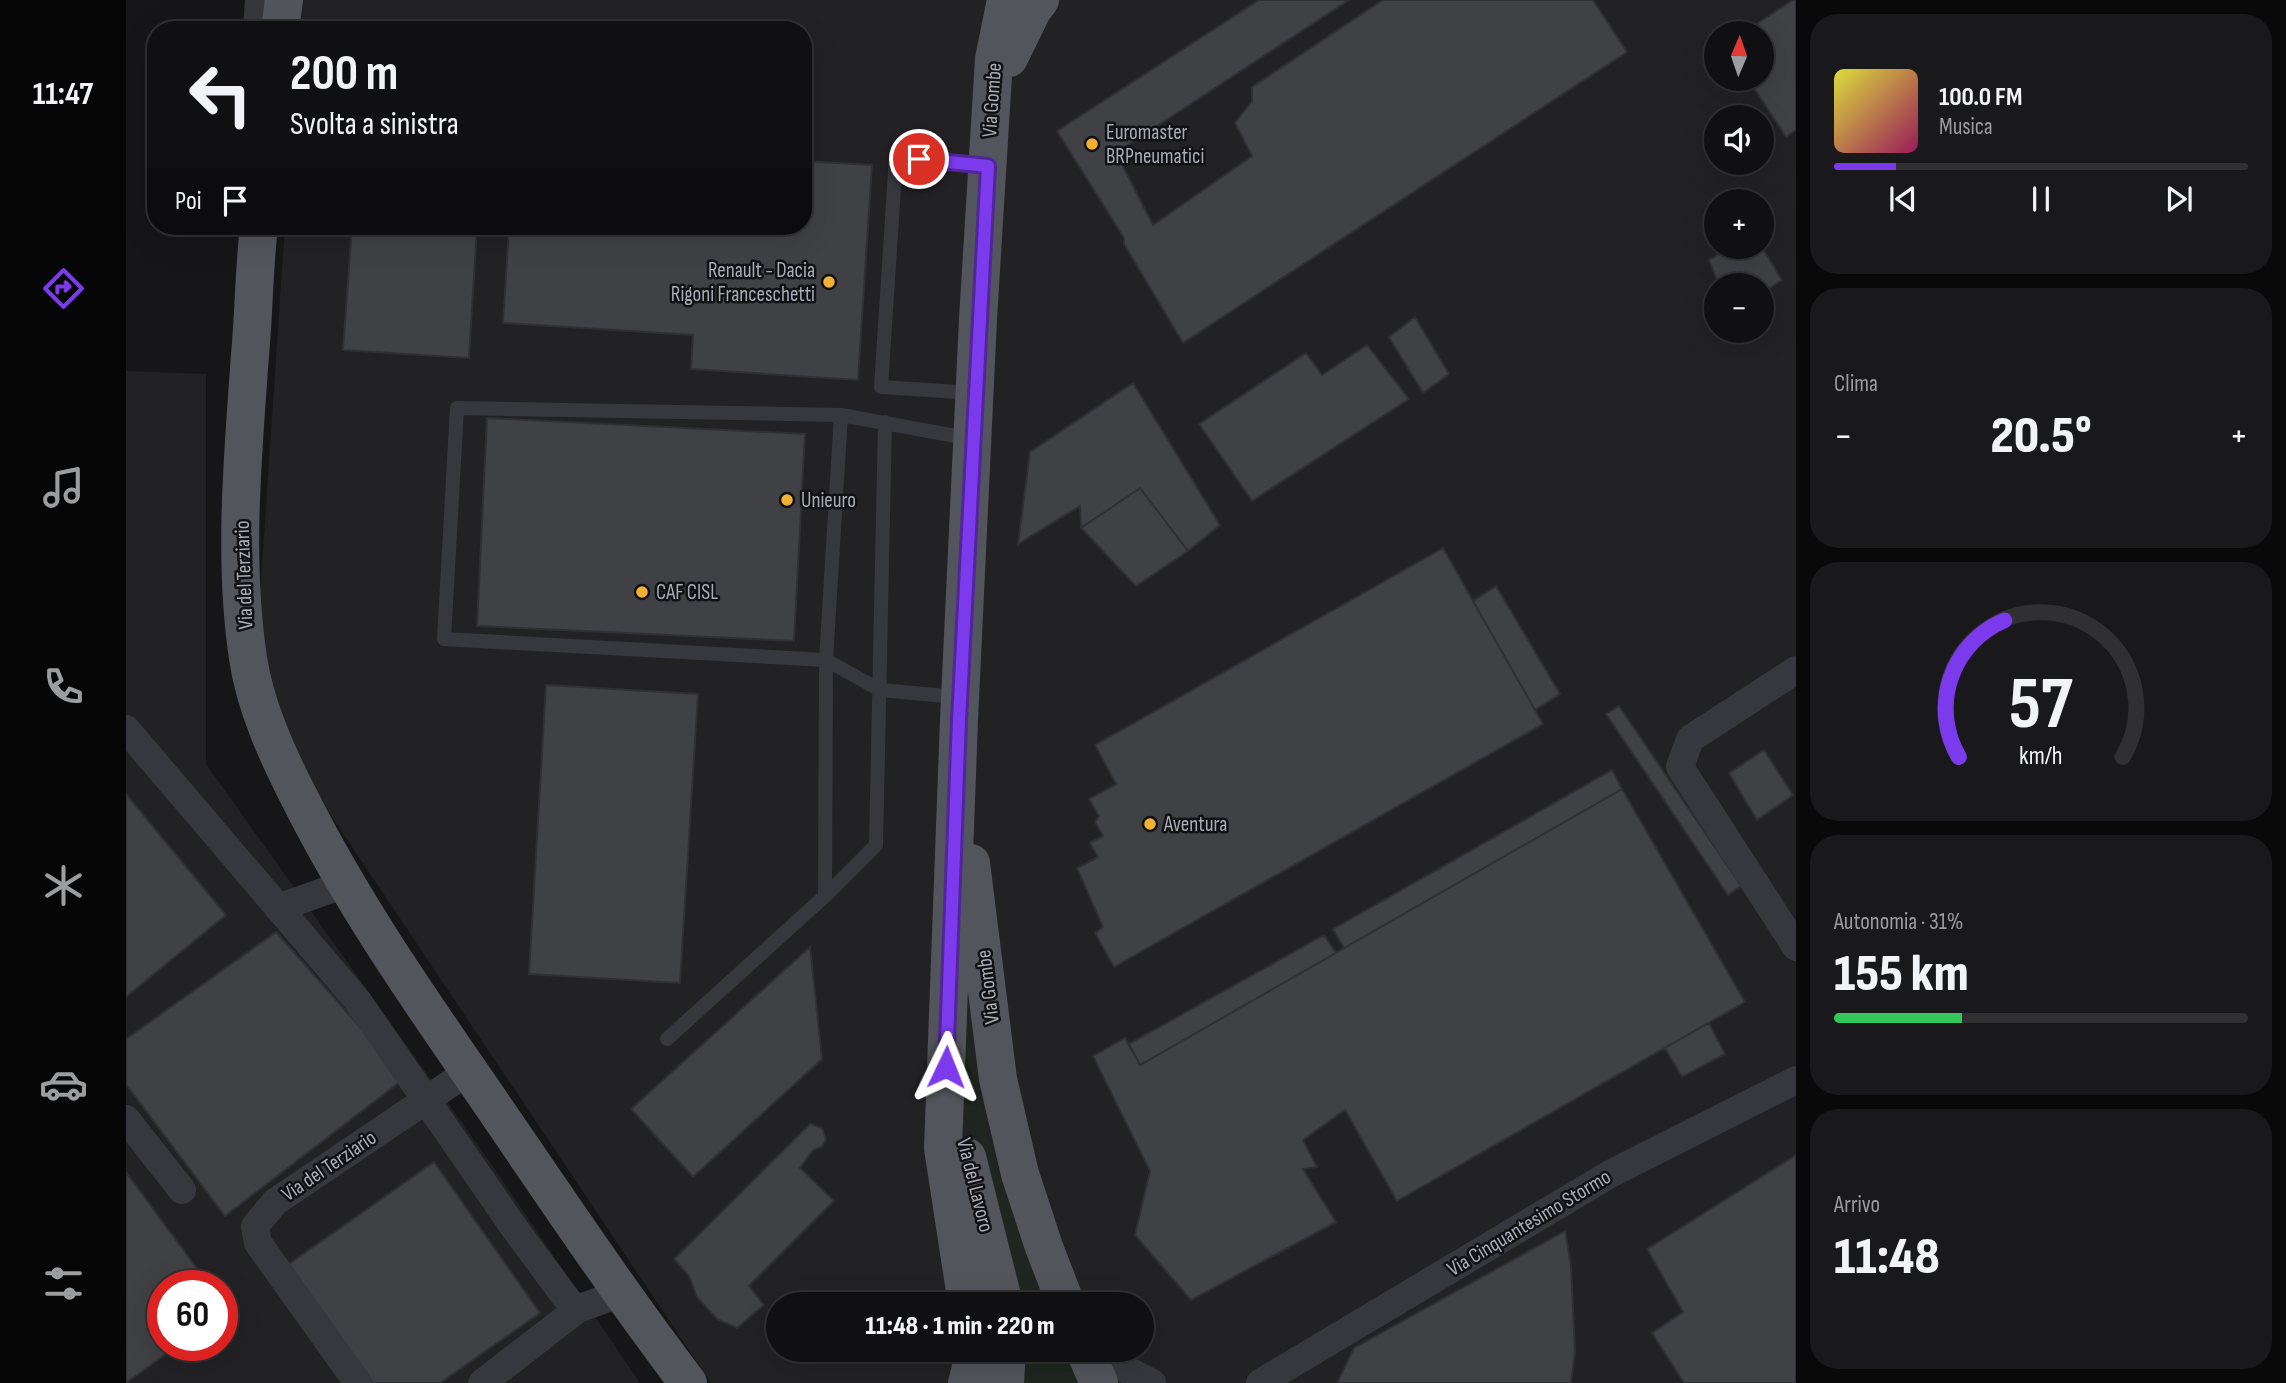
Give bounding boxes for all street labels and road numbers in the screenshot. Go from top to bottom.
street label: Via Gombe [977,62,1007,138]
street label: Via del Terziario [230,520,258,630]
street label: Via Gombe [971,948,1005,1026]
street label: Via del Terziario [277,1125,381,1207]
street label: Via del Lavoro [951,1135,999,1235]
street label: Via Cinquantesimo Stormo [1443,1164,1615,1282]

